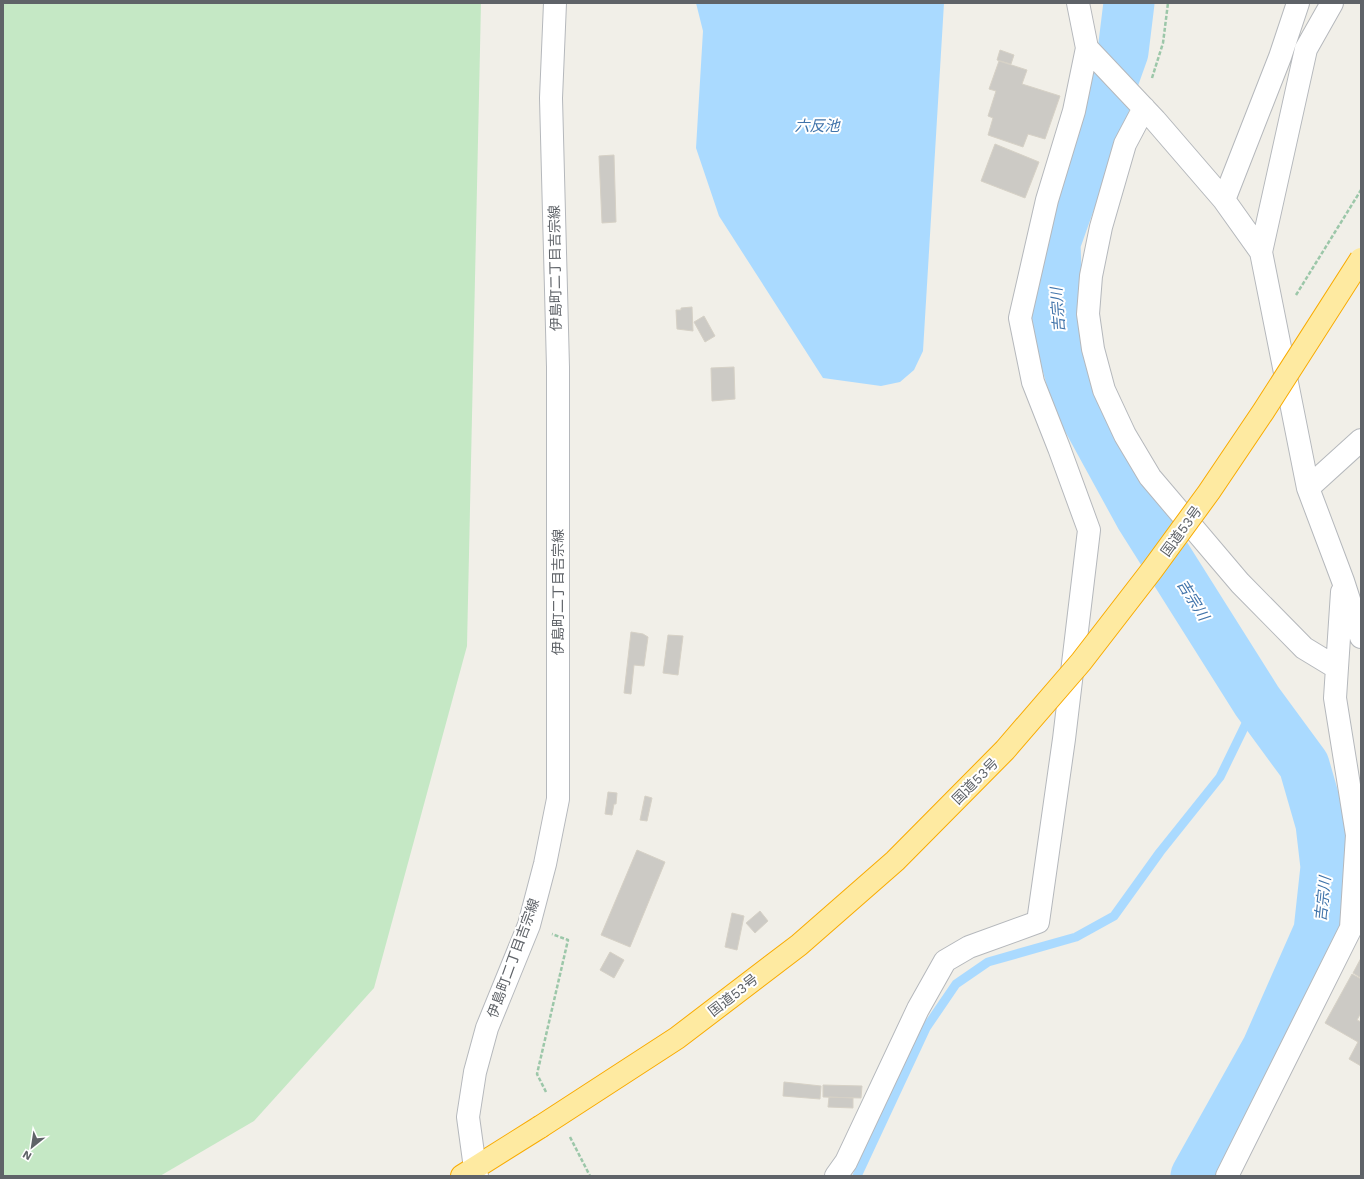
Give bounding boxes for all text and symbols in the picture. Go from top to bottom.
water label: 六反池 [794,117,841,135]
street label: 伊島町二丁目吉宗線 [546,205,564,331]
water label: 吉宗川 [1047,285,1069,333]
street label: 国道53号 [1157,503,1205,559]
street label: 伊島町二丁目吉宗線 [550,529,566,655]
water label: 吉宗川 [1173,576,1214,626]
street label: 国道53号 [949,755,1001,807]
water label: 吉宗川 [1312,874,1335,922]
street label: 伊島町二丁目吉宗線 [484,896,542,1020]
street label: 国道53号 [705,971,761,1019]
north arrow [12,1127,52,1167]
text: N [20,1148,34,1163]

